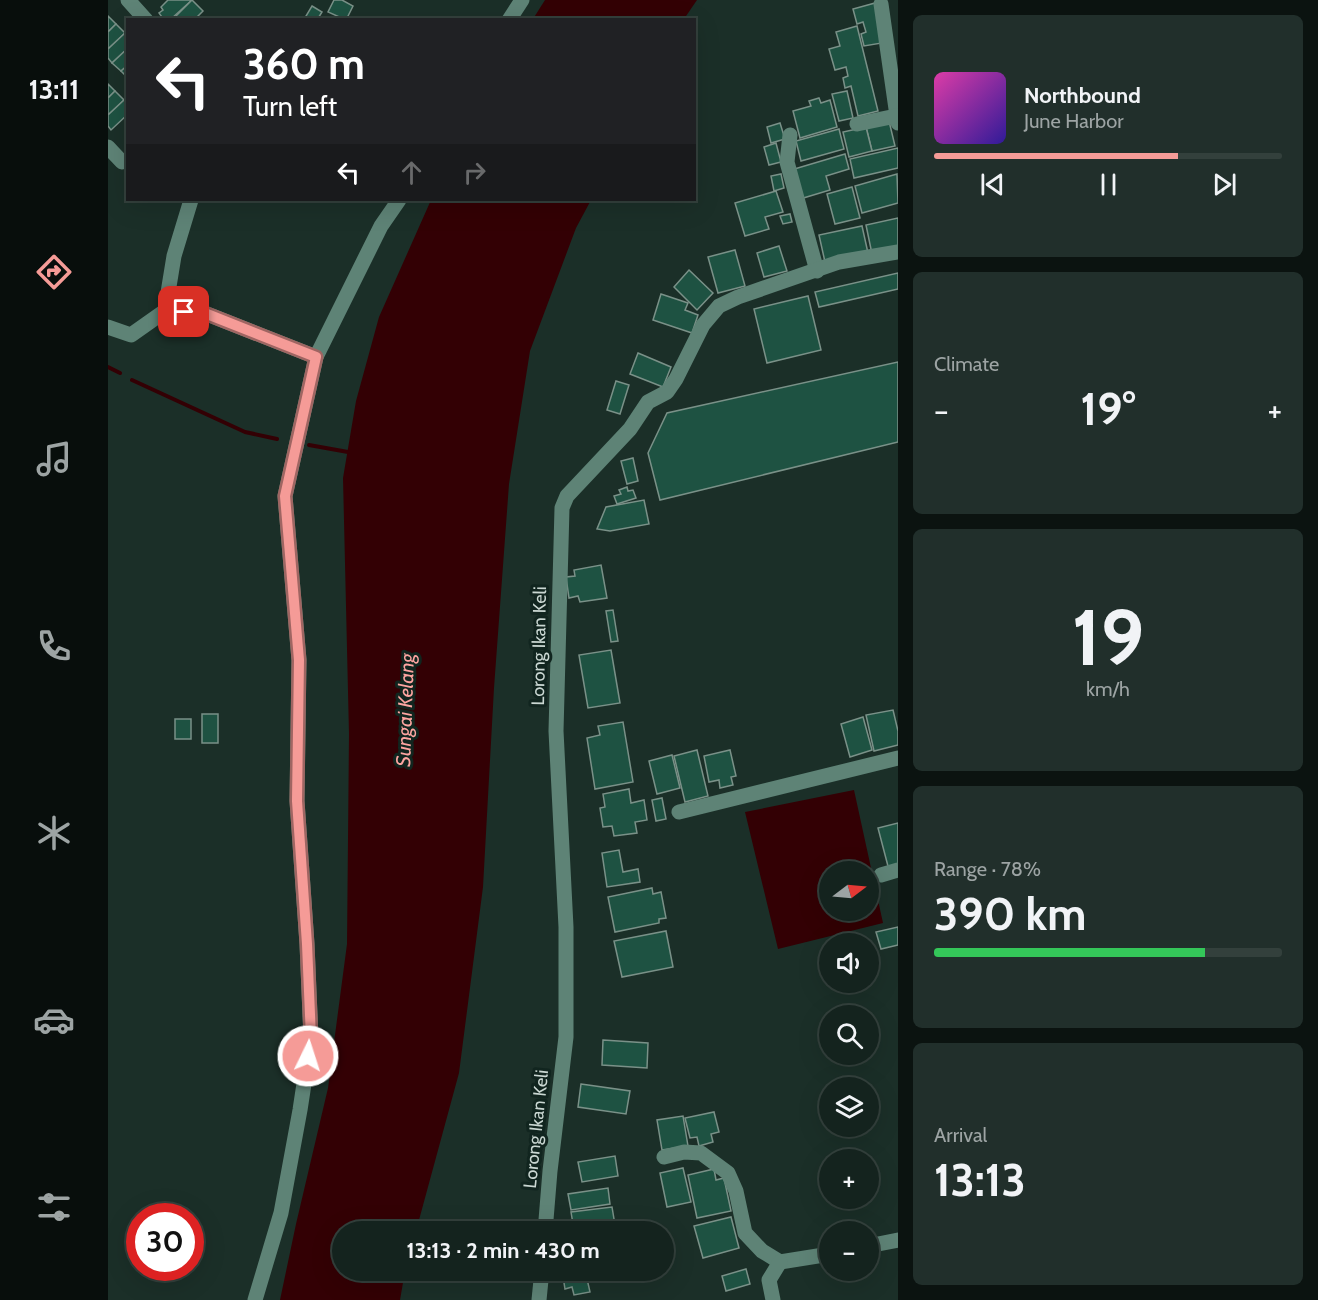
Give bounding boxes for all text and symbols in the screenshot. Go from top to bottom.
text: 360 m [243,38,365,90]
icon: left [144,42,222,120]
text: 13:11 [29,73,79,106]
text: Northbound [1024,82,1141,109]
text: Turn left [243,90,337,123]
text: June Harbor [1024,109,1124,133]
icon: left [332,156,365,189]
icon: ahead [395,156,428,189]
icon: right [458,156,491,189]
icon: previous [976,168,1009,201]
icon: pause [1092,168,1125,201]
icon: next [1208,168,1241,201]
icon: directions [33,251,75,293]
pin [158,286,209,337]
icon: arrive [167,295,200,328]
text: Climate [934,352,999,376]
text: 19° [1081,382,1135,436]
text: − [934,390,949,430]
text: + [1267,390,1282,430]
icon: music [33,438,75,480]
street label: Lorong Ikan Keli [527,586,551,706]
text: 19 [1072,590,1144,685]
icon: phone [33,625,75,667]
water label: Sungai Kelang [391,652,419,767]
text: km/h [1086,677,1130,701]
icon: climate [33,812,75,854]
text: Range · 78% [934,857,1041,881]
north arrow [819,861,879,921]
map controls [819,861,879,1281]
text: 390 km [934,887,1086,941]
button: sound [819,933,879,993]
icon: car [33,999,75,1041]
button: search [819,1005,879,1065]
position arrow [276,1024,340,1088]
street label: Lorong Ikan Keli [519,1069,553,1189]
button: layers [819,1077,879,1137]
text: Arrival [934,1123,987,1147]
button: + [819,1149,879,1209]
text: 13:13 [934,1153,1026,1207]
icon: filters [33,1186,75,1228]
speed limit sign: 30 [126,1203,204,1281]
button: − [819,1221,879,1281]
text: 13:13 · 2 min · 430 m [406,1237,600,1264]

